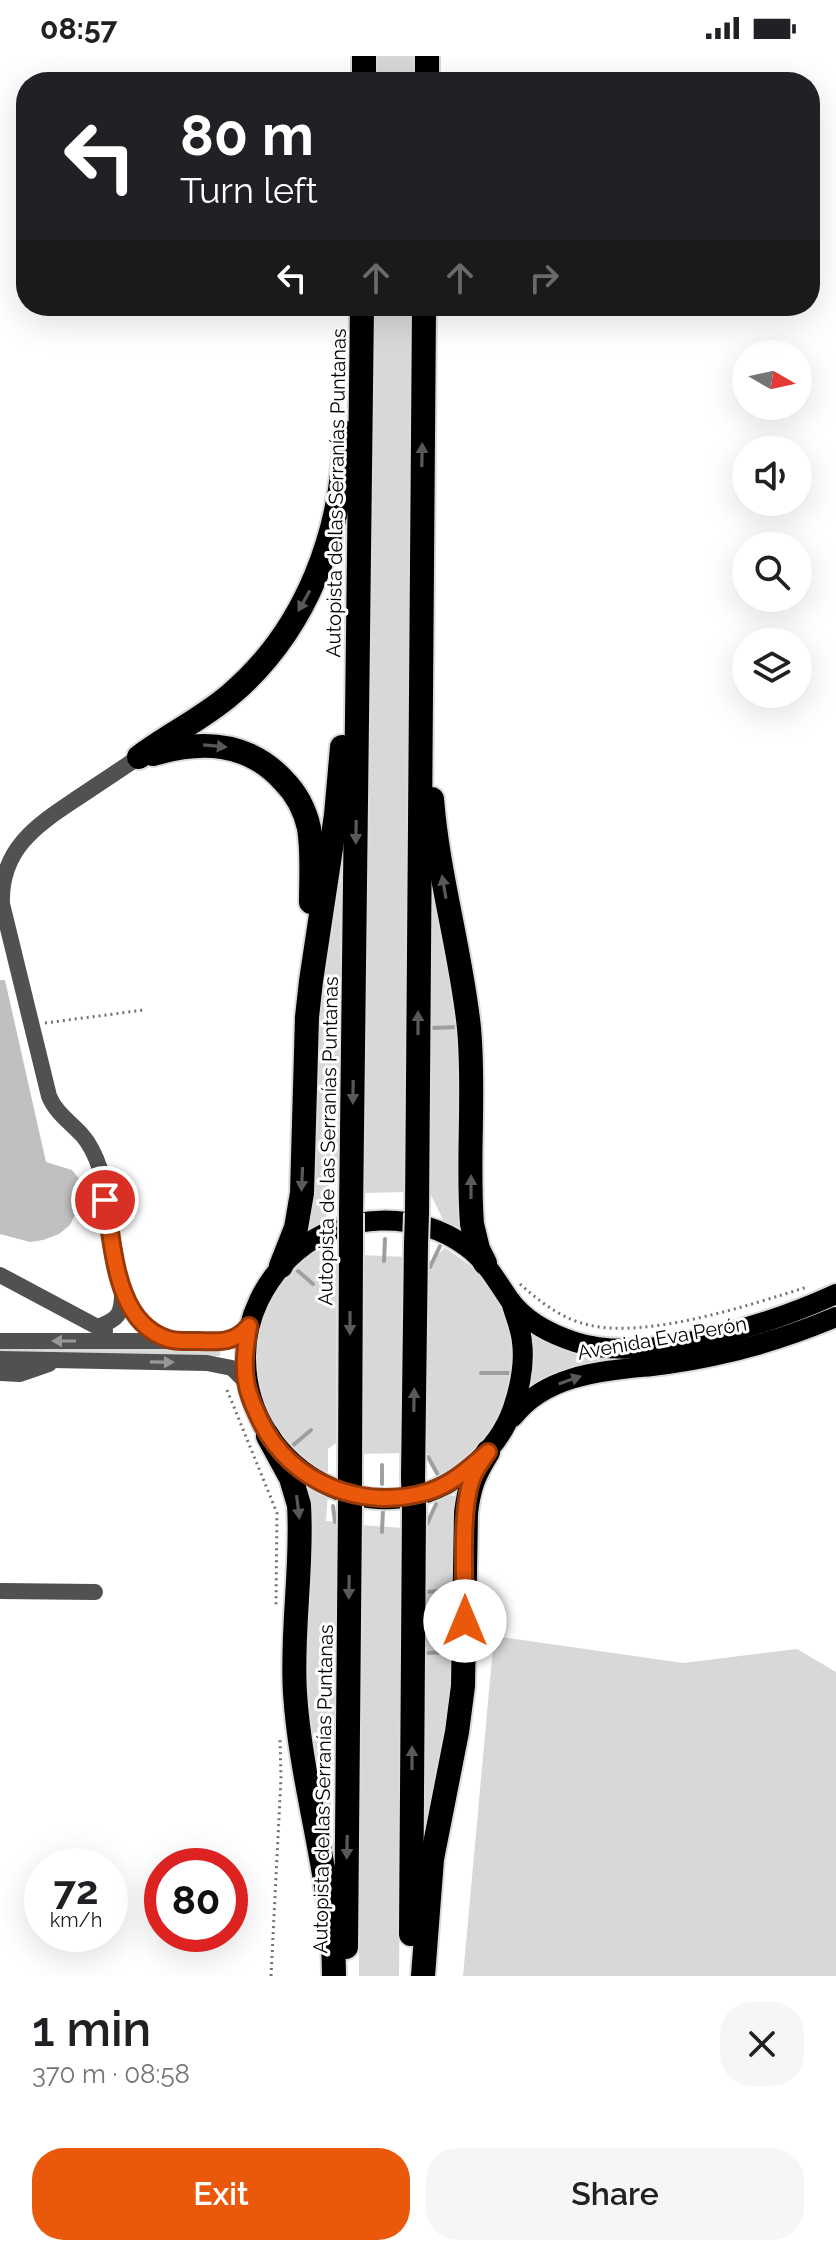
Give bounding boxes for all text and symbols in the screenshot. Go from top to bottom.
text: 08:57 [40,11,117,46]
text: 80 m [180,102,314,168]
icon: left [48,104,152,208]
text: Turn left [180,169,318,211]
icon: left [270,256,314,300]
icon: ahead [354,256,398,300]
icon: ahead [438,256,482,300]
icon: right [522,256,566,300]
street label: Autopista de las Serranías Puntanas [321,328,351,658]
north arrow [732,340,812,420]
map controls [732,340,812,708]
button: sound [732,436,812,516]
one-way arrow [416,442,428,467]
button: search [732,532,812,612]
one-way arrow [297,590,311,612]
button: layers [732,628,812,708]
one-way arrow [203,740,228,753]
one-way arrow [350,820,362,845]
one-way arrow [438,874,450,899]
street label: Autopista de las Serranías Puntanas [313,976,343,1306]
one-way arrow [412,1010,424,1035]
one-way arrow [347,1080,359,1105]
pin [71,1166,139,1234]
one-way arrow [296,1167,309,1192]
one-way arrow [465,1174,477,1199]
icon: arrive [83,1178,127,1222]
one-way arrow [344,1311,356,1336]
street label: Avenida Eva Perón [575,1311,749,1365]
one-way arrow [51,1335,76,1347]
one-way arrow [150,1356,175,1369]
one-way arrow [558,1373,582,1385]
one-way arrow [408,1387,421,1412]
one-way arrow [292,1495,305,1520]
one-way arrow [343,1575,355,1600]
position arrow [423,1579,507,1663]
street label: Autopista de las Serranías Puntanas [308,1624,338,1954]
one-way arrow [406,1745,418,1770]
one-way arrow [341,1835,353,1860]
speed limit sign: 80 [144,1848,248,1952]
text: 72 [53,1866,98,1913]
text: km/h [50,1908,102,1932]
text: 1 min [32,2001,151,2057]
button: close [720,2002,804,2086]
text: 370 m · 08:58 [32,2059,190,2089]
button: Exit [32,2148,410,2240]
button: Share [426,2148,804,2240]

